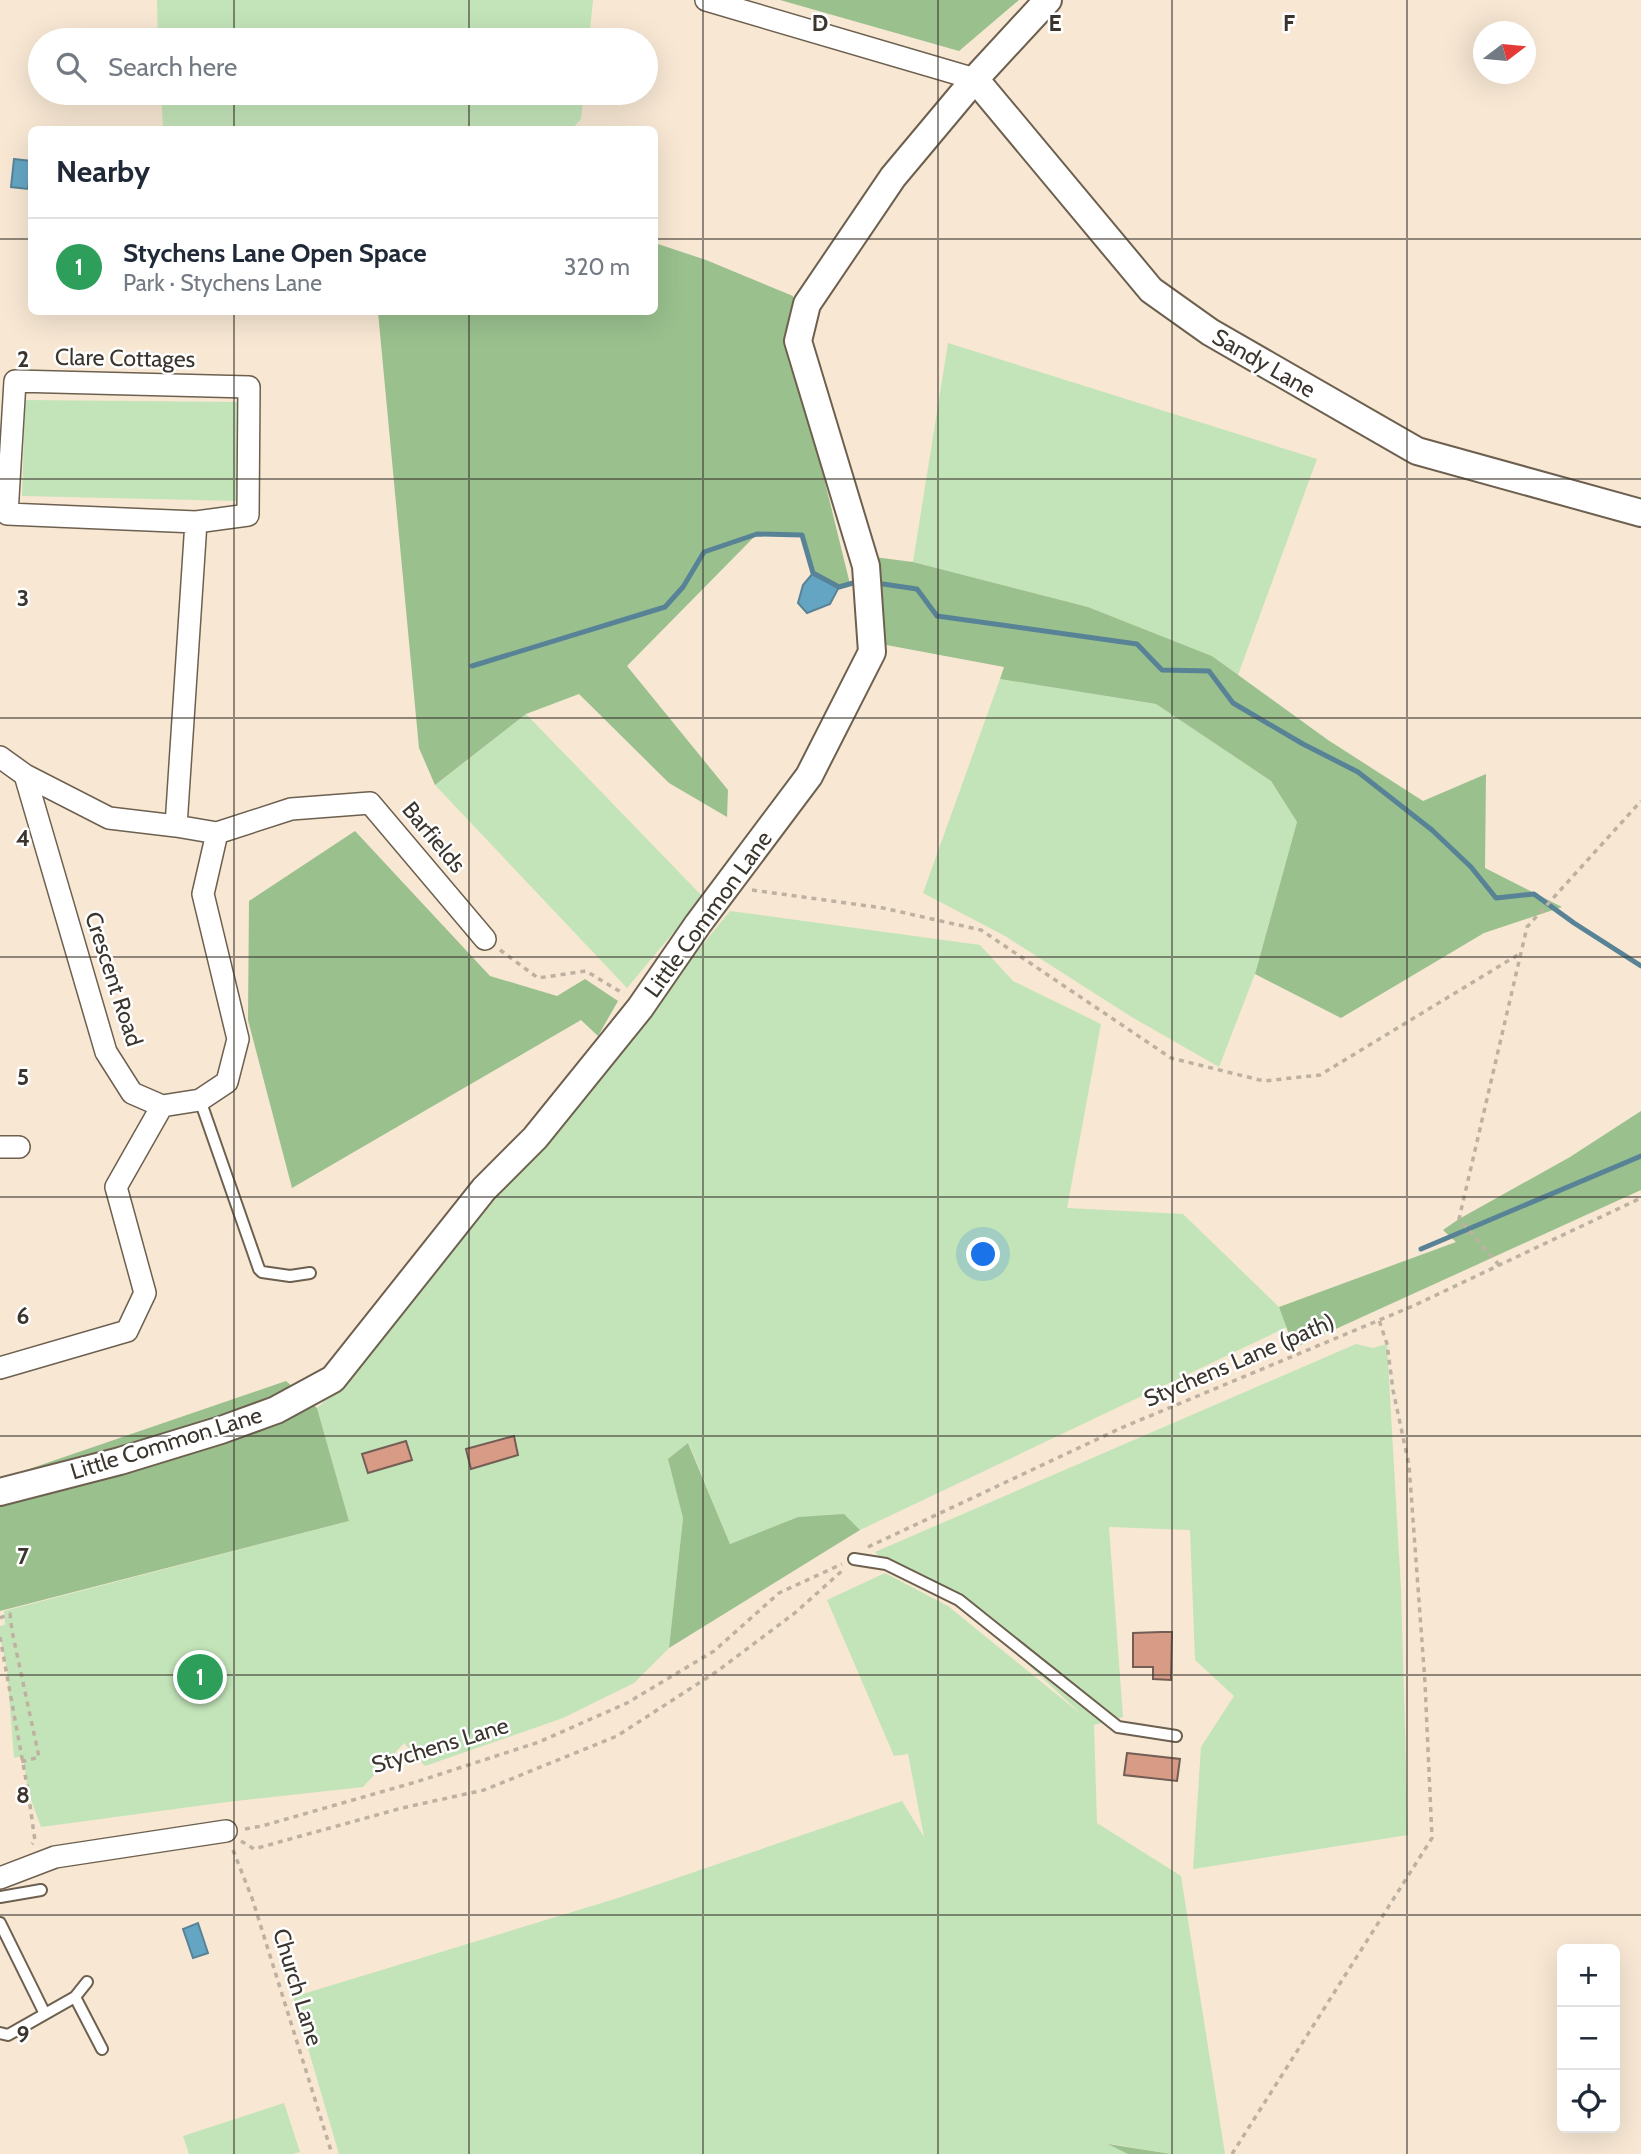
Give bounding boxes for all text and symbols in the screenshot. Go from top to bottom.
text: D [812,9,828,37]
text: E [1048,9,1062,37]
text: F [1283,9,1295,37]
north arrow [1473,21,1536,84]
search box [28,28,658,105]
icon: search [52,48,90,86]
text: Search here [108,51,237,83]
text: Nearby [56,153,150,190]
text: Stychens Lane Open Space [123,237,427,269]
text: 1 [75,253,83,281]
text: 320 m [564,253,630,281]
text: Park · Stychens Lane [123,269,322,297]
street label: Sandy Lane [1208,322,1321,404]
street label: Clare Cottages [55,343,195,373]
text: 2 [17,345,29,373]
text: 3 [17,584,29,612]
street label: Barfields [396,796,472,878]
text: 4 [16,824,30,852]
street label: Little Common Lane [638,825,778,1003]
street label: Crescent Road [79,908,149,1050]
text: 5 [17,1063,29,1091]
your location [966,1237,1000,1271]
text: 6 [17,1302,29,1330]
street label: Stychens Lane (path) [1140,1307,1338,1413]
street label: Little Common Lane [67,1400,265,1485]
text: 7 [17,1542,29,1570]
pin: 1 [177,1651,223,1703]
street label: Stychens Lane [368,1711,512,1779]
text: 8 [16,1781,30,1809]
street label: Church Lane [267,1925,329,2049]
map controls [1557,1944,1620,2133]
button: + [1557,1944,1620,2007]
button: − [1557,2007,1620,2070]
text: 9 [17,2020,29,2048]
button: locate [1557,2070,1620,2133]

